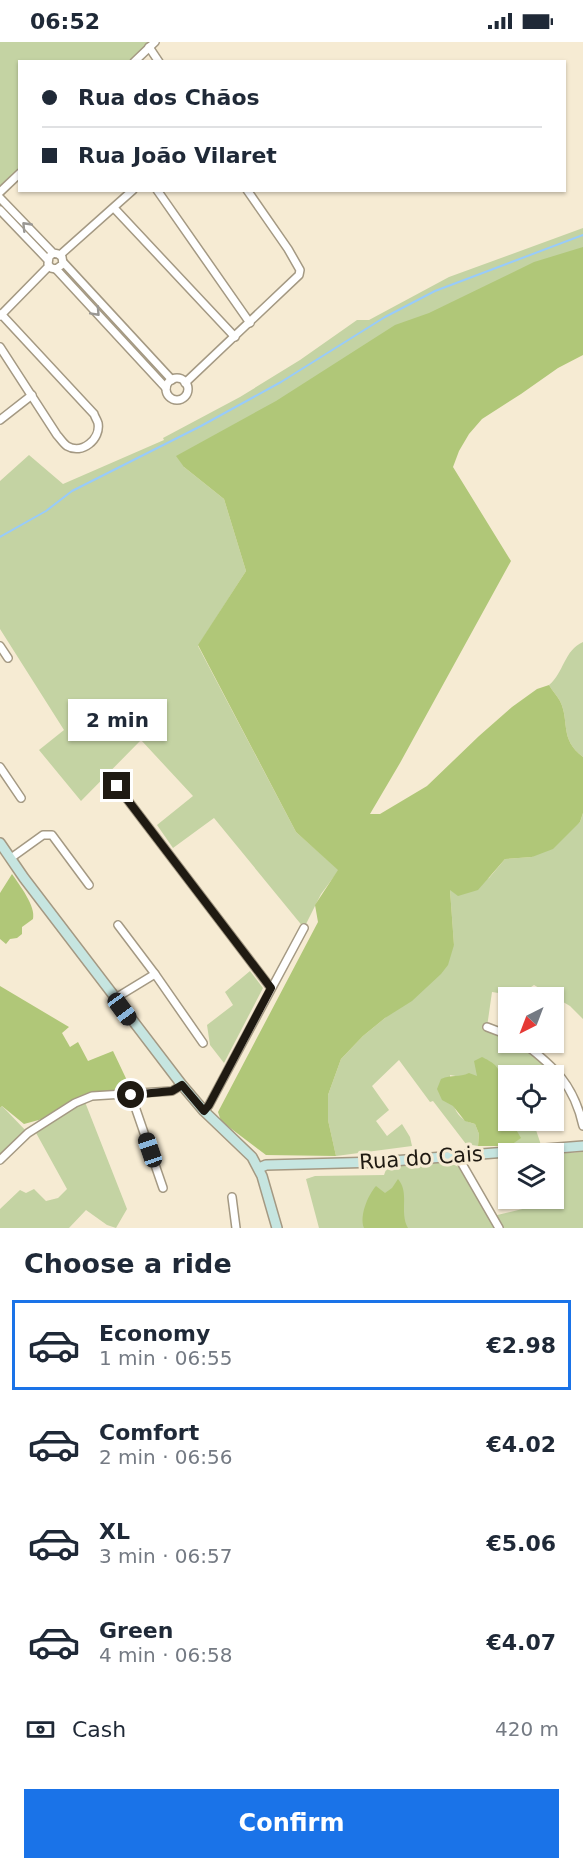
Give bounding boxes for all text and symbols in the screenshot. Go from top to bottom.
text: 06:52 [30,9,100,34]
text: Rua dos Chãos [78,85,260,110]
text: Rua João Vilaret [78,143,277,168]
one-way arrow [23,222,34,233]
one-way arrow [89,306,100,316]
callout: 2 min [68,699,166,741]
text: 2 min [86,708,149,732]
route end [103,772,130,799]
north arrow [498,987,564,1053]
map controls [498,987,564,1209]
car [104,989,140,1029]
button: locate [498,1065,564,1131]
route start [117,1081,144,1108]
car [136,1130,164,1170]
street label: Rua do Cais [358,1142,484,1174]
button: layers [498,1143,564,1209]
text: Choose a ride [24,1248,232,1279]
icon: car [27,1318,81,1372]
text: Economy [99,1321,210,1346]
text: €2.98 [486,1333,556,1358]
text: 1 min · 06:55 [99,1346,233,1370]
icon: car [27,1417,81,1471]
text: Comfort [99,1420,199,1445]
text: €4.02 [486,1432,556,1457]
text: 2 min · 06:56 [99,1445,233,1469]
icon: car [27,1516,81,1570]
text: XL [99,1519,130,1544]
text: €5.06 [486,1531,556,1556]
text: 3 min · 06:57 [99,1544,233,1568]
icon: car [27,1615,81,1669]
text: Green [99,1618,173,1643]
text: €4.07 [486,1630,556,1655]
text: 4 min · 06:58 [99,1643,233,1667]
icon: cash [24,1713,57,1746]
text: Cash [72,1717,126,1742]
text: 420 m [495,1717,559,1741]
button: Confirm [24,1789,559,1858]

